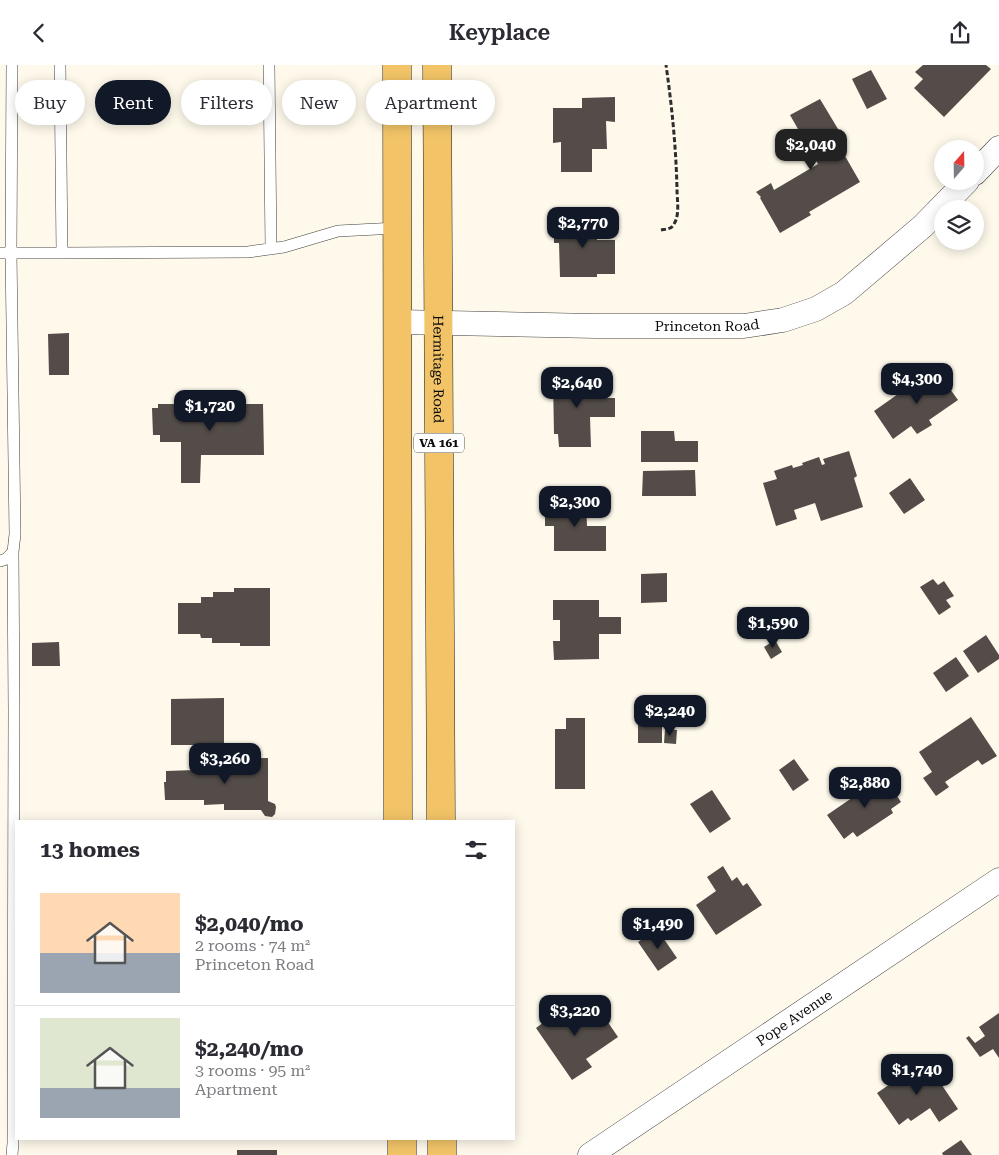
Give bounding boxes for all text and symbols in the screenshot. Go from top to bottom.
icon: back [25,19,53,47]
icon: share [946,19,974,47]
text: Keyplace [449,20,550,45]
chip: Buy [15,80,85,125]
chip: Rent [95,80,171,125]
chip: Filters [181,80,272,125]
chip: New [282,80,356,125]
chip: Apartment [366,80,495,125]
pin: $2,040 [770,129,852,171]
text: $2,040 [786,135,836,154]
north arrow [934,140,984,190]
map controls [934,140,984,250]
button: layers [934,200,984,250]
pin: $2,770 [542,207,624,249]
text: $2,770 [558,213,608,232]
street label: Hermitage Road [430,315,447,423]
street label: Princeton Road [655,316,760,334]
pin: $4,300 [876,363,958,405]
pin: $2,640 [536,367,618,409]
text: $4,300 [892,369,942,388]
text: $2,640 [552,373,602,392]
pin: $1,720 [169,389,251,432]
text: $1,720 [185,396,235,415]
road number: VA 161 [414,433,464,453]
pin: $2,300 [534,485,616,528]
text: $2,300 [550,492,600,511]
pin: $1,590 [732,607,814,649]
text: $1,590 [748,613,798,632]
pin: $2,240 [629,695,711,737]
text: $2,240 [645,701,695,720]
pin: $3,260 [184,743,266,785]
text: $3,260 [200,749,250,768]
pin: $2,880 [824,767,906,809]
text: $2,880 [840,773,890,792]
icon: filters [462,836,490,864]
text: 13 homes [40,838,140,862]
pin: $1,490 [617,907,699,950]
text: $2,040/mo [195,912,304,936]
icon: home [80,913,140,973]
text: $1,490 [633,914,683,933]
text: 2 rooms · 74 m² [195,936,310,955]
text: Princeton Road [195,955,314,974]
street label: Pope Avenue [753,986,835,1049]
pin: $3,220 [534,995,616,1037]
text: $3,220 [550,1001,600,1020]
text: $2,240/mo [195,1037,304,1061]
icon: home [80,1038,140,1098]
pin: $1,740 [876,1053,958,1096]
text: $1,740 [892,1060,942,1079]
text: 3 rooms · 95 m² [195,1061,310,1080]
text: Apartment [195,1080,278,1099]

